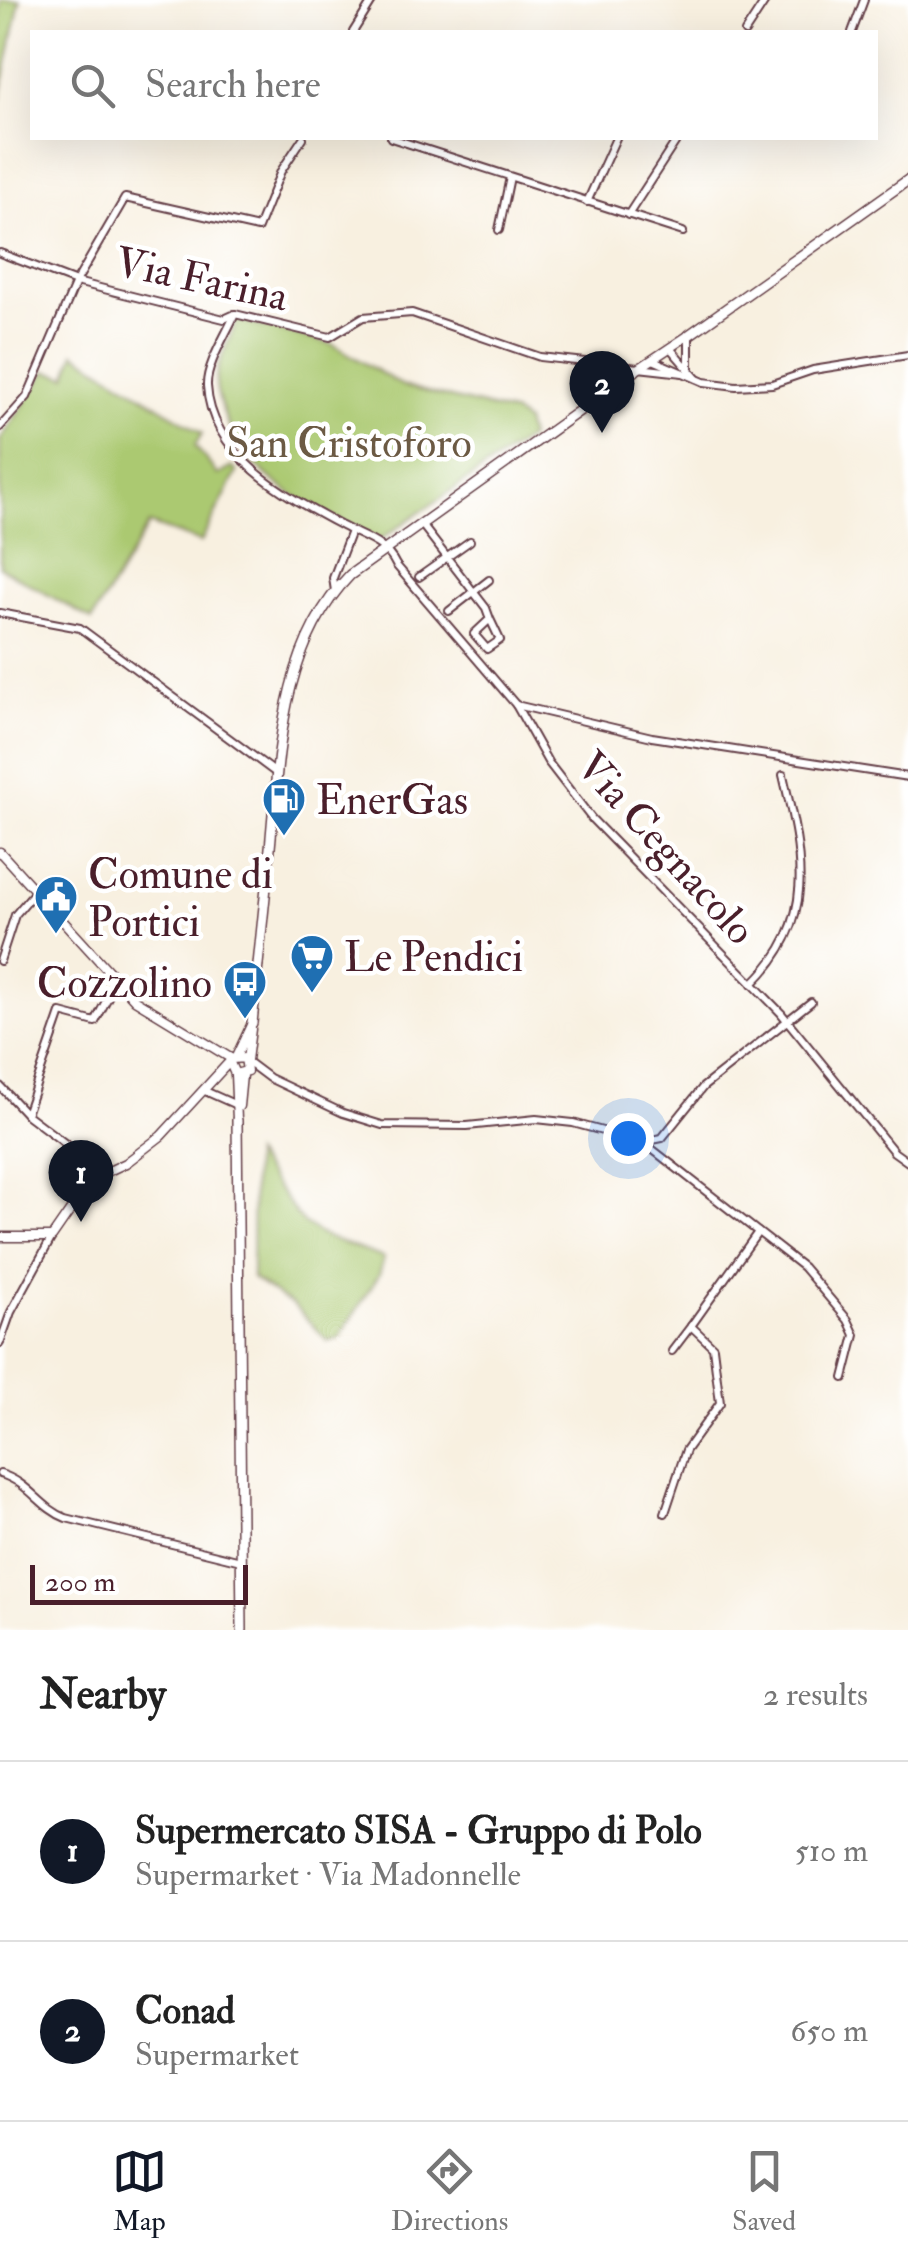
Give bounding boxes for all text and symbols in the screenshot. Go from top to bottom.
search box [30,30,878,140]
icon: search [65,58,120,113]
text: Search here [145,61,321,109]
street label: Via Farina [111,236,293,324]
pin: 2 [570,350,634,433]
park label: San Cristoforo [226,418,472,470]
street label: Via Cegnacolo [565,741,766,956]
place label: EnerGas [316,775,468,827]
fuel station icon: EnerGas [261,776,307,837]
place label: Comune di Portici [88,849,273,949]
public building icon: Comune di Portici [33,874,79,935]
place label: Le Pendici [344,932,523,984]
supermarket icon: Le Pendici [289,933,335,994]
place label: Cozzolino [37,958,212,1010]
bus stop icon: Cozzolino [222,959,268,1020]
your location [603,1113,654,1164]
pin: 1 [48,1140,114,1222]
scale bar [30,1560,248,1604]
text: 200 m [45,1565,116,1600]
text: Nearby [40,1669,166,1721]
text: 2 results [763,1675,868,1715]
text: Supermercato SISA - Gruppo di Polo [135,1807,702,1855]
text: 1 [67,1831,78,1871]
text: 510 m [795,1831,868,1871]
text: Supermarket · Via Madonnelle [135,1855,521,1895]
text: Conad [135,1987,235,2035]
text: 2 [64,2011,81,2051]
text: 650 m [790,2011,868,2051]
text: Supermarket [135,2035,299,2075]
tab: Map [112,2144,167,2239]
tab: Directions [391,2144,508,2239]
tab: Saved [732,2144,796,2239]

